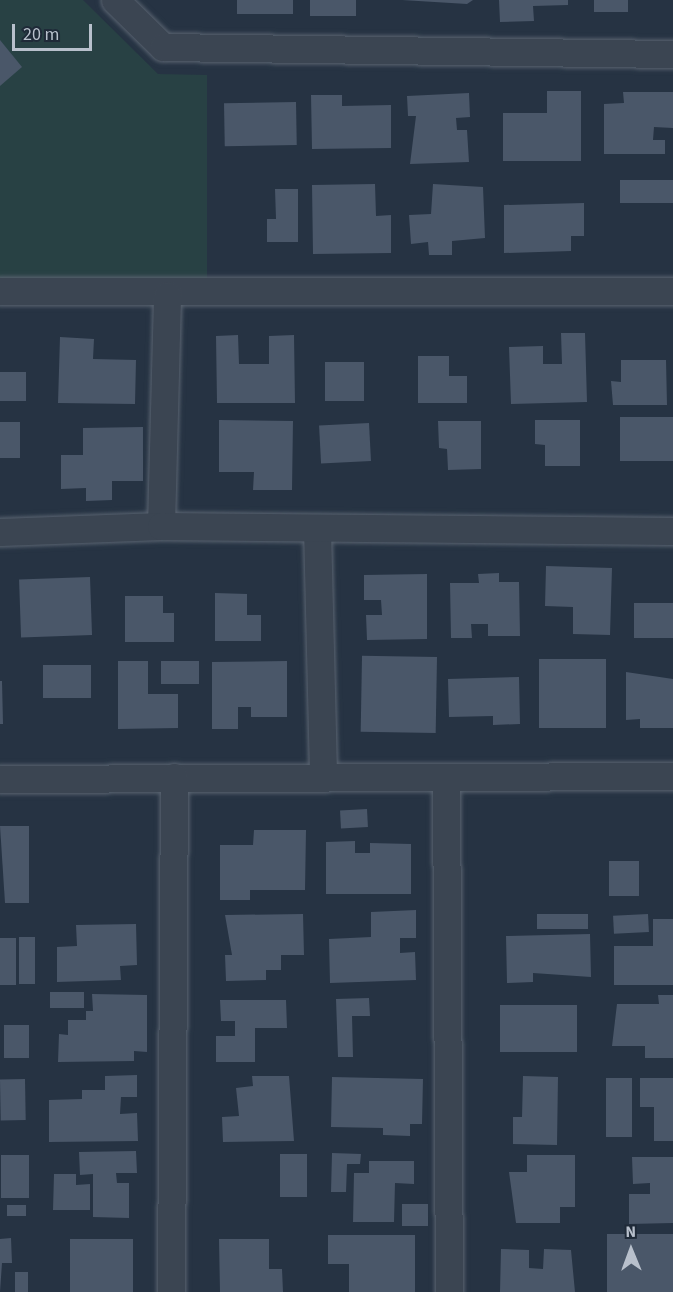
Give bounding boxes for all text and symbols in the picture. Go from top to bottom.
scale bar [15,12,94,50]
text: 20 m [23,22,59,47]
north arrow [601,1220,661,1280]
text: N [625,1221,636,1243]

